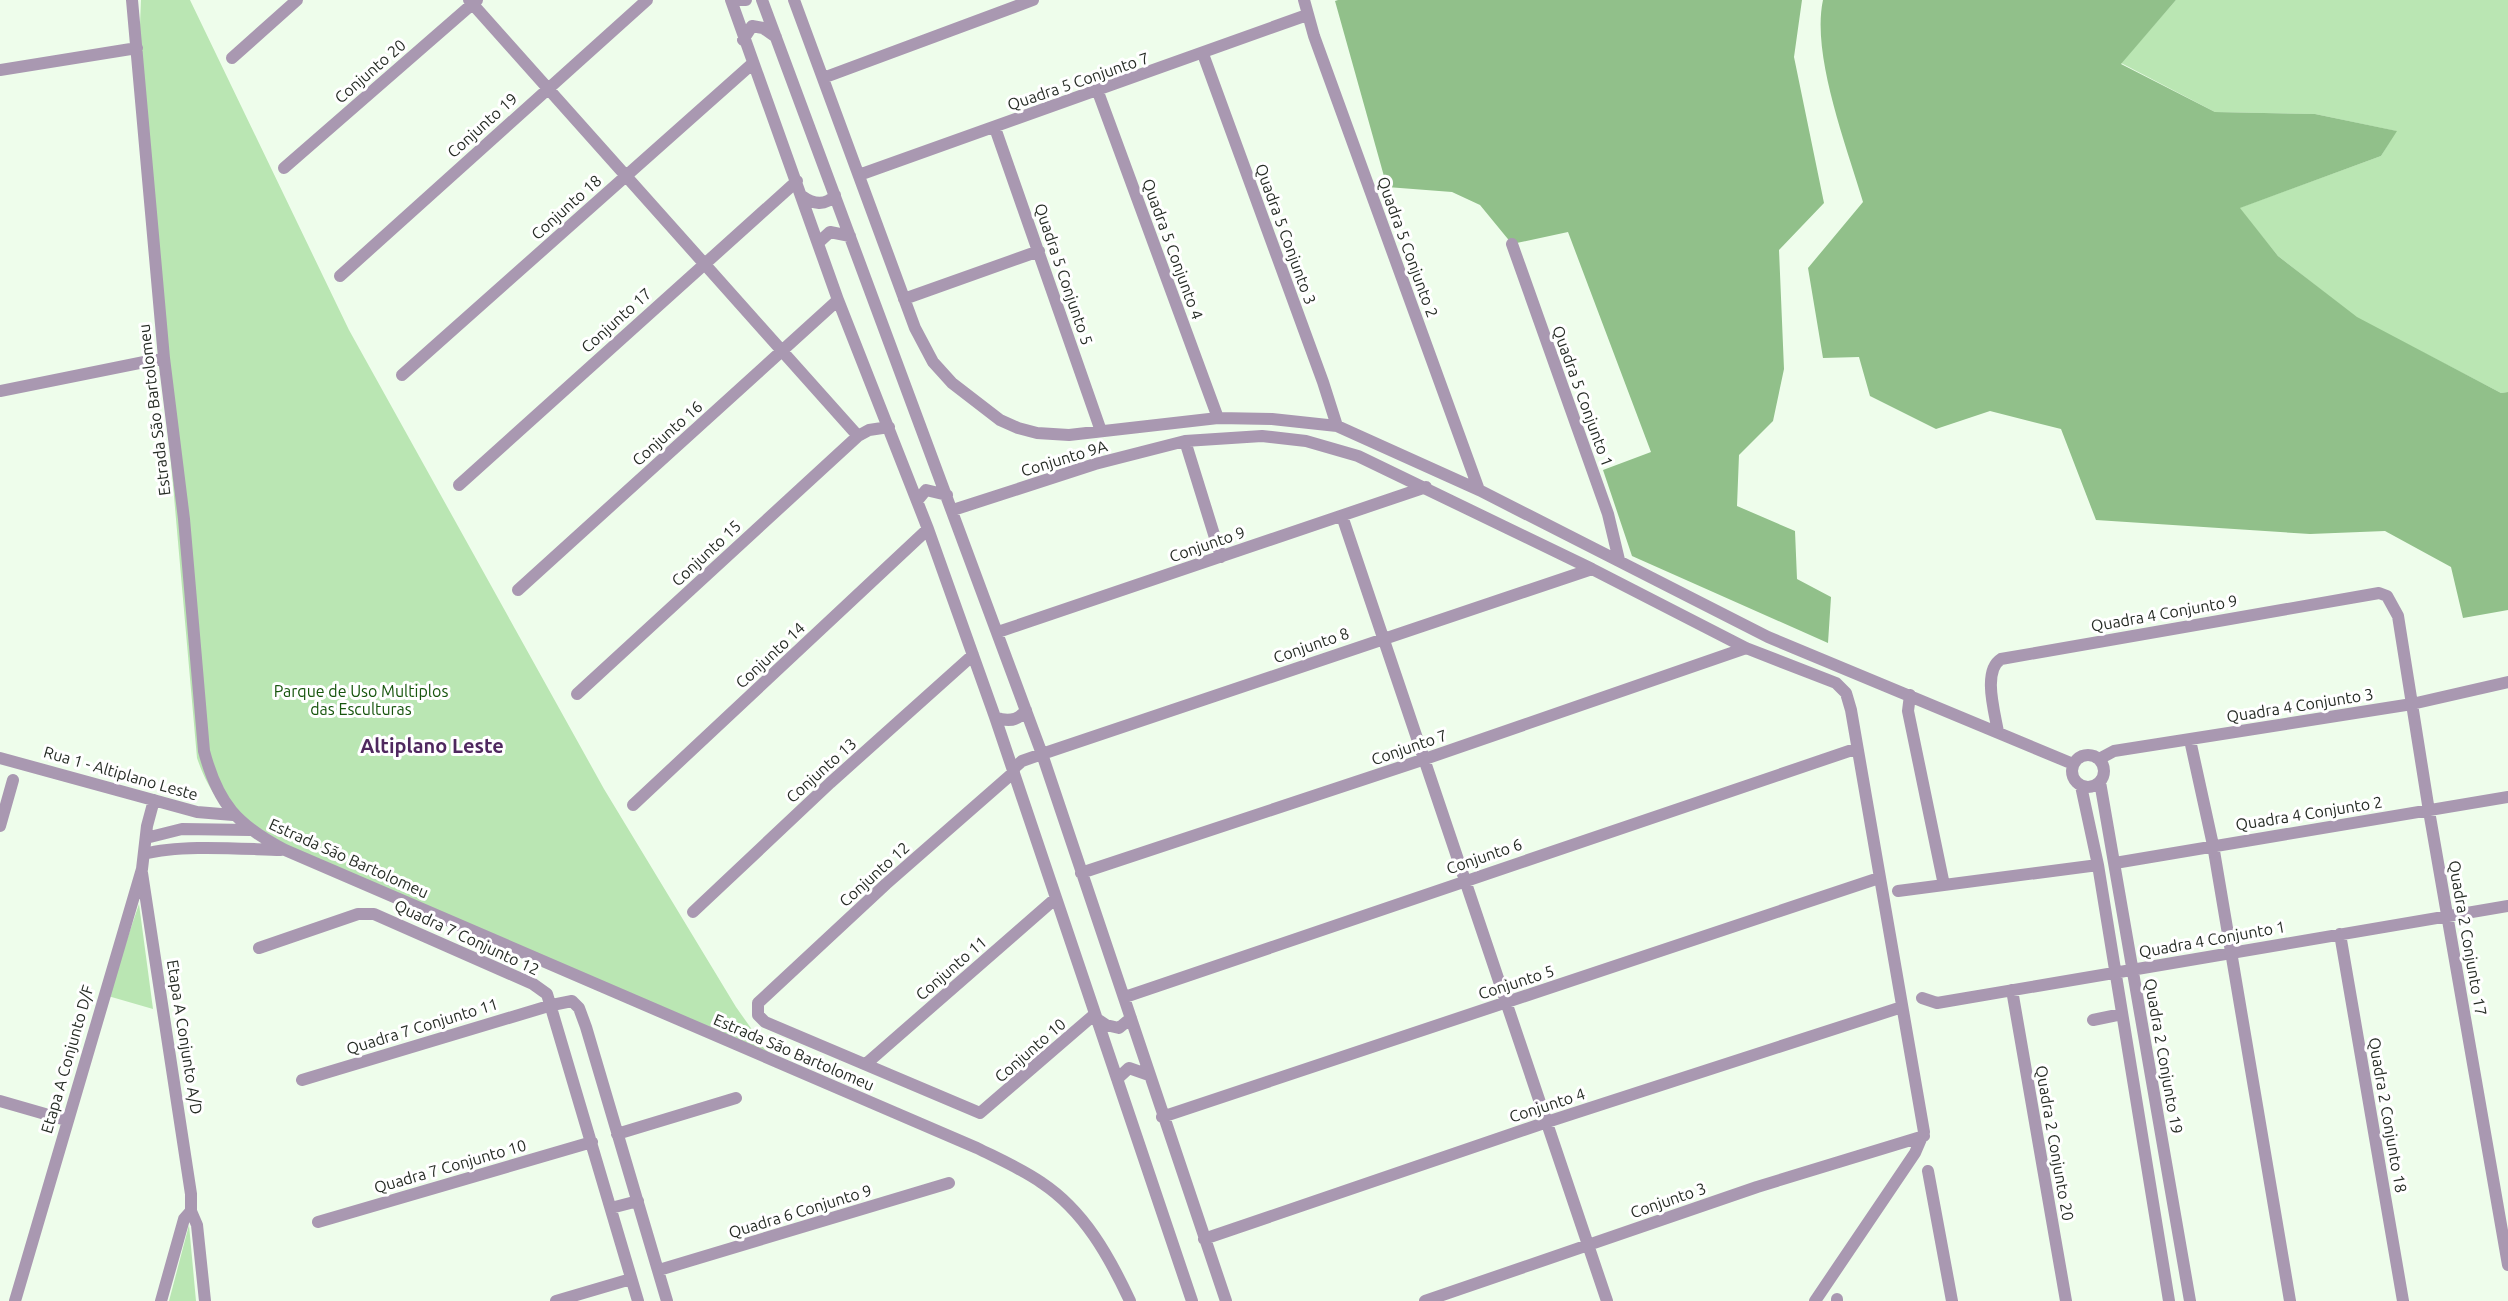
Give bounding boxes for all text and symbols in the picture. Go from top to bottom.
street label: Conjunto 20 [331,35,409,107]
street label: Quadra 5 Conjunto 7 [1005,48,1151,114]
street label: Conjunto 19 [443,89,521,161]
street label: Quadra 5 Conjunto 3 [1252,161,1320,307]
street label: Conjunto 18 [527,171,605,243]
street label: Quadra 5 Conjunto 2 [1374,174,1442,320]
street label: Quadra 5 Conjunto 4 [1139,176,1207,322]
street label: Quadra 5 Conjunto 5 [1031,201,1097,347]
street label: Conjunto 17 [577,284,655,356]
street label: Estrada São Bartolomeu [135,323,173,497]
street label: Quadra 5 Conjunto 1 [1549,323,1617,469]
street label: Conjunto 16 [628,397,706,469]
street label: Conjunto 9A [1019,436,1110,480]
street label: Conjunto 15 [668,516,744,590]
street label: Conjunto 9 [1167,523,1247,565]
street label: Quadra 4 Conjunto 9 [2089,591,2239,635]
street label: Conjunto 14 [732,618,808,692]
street label: Conjunto 8 [1271,624,1351,666]
park label: Parque de Uso Multiplos das Esculturas [274,682,448,718]
street label: Quadra 4 Conjunto 3 [2225,684,2375,726]
street label: Conjunto 7 [1369,726,1449,768]
district label: Altiplano Leste [360,734,504,757]
street label: Conjunto 13 [782,734,860,806]
street label: Rua 1 - Altiplano Leste [42,742,200,804]
street label: Quadra 4 Conjunto 2 [2234,792,2384,834]
street label: Estrada São Bartolomeu [266,815,432,901]
street label: Conjunto 6 [1444,835,1524,877]
street label: Conjunto 12 [835,838,913,910]
street label: Quadra 2 Conjunto 17 [2445,859,2491,1017]
street label: Quadra 7 Conjunto 12 [392,896,542,978]
street label: Quadra 4 Conjunto 1 [2137,917,2287,961]
street label: Conjunto 11 [912,932,990,1004]
street label: Etapa A Conjunto A/D [164,958,206,1116]
street label: Conjunto 5 [1476,961,1556,1003]
street label: Quadra 2 Conjunto 19 [2141,977,2187,1135]
street label: Etapa A Conjunto D/F [37,983,97,1135]
street label: Quadra 7 Conjunto 11 [344,994,500,1058]
street label: Estrada São Bartolomeu [711,1010,877,1094]
street label: Conjunto 10 [991,1014,1069,1086]
street label: Quadra 2 Conjunto 18 [2365,1036,2411,1194]
street label: Quadra 2 Conjunto 20 [2032,1064,2078,1222]
street label: Conjunto 4 [1507,1084,1587,1126]
street label: Quadra 7 Conjunto 10 [372,1136,528,1196]
street label: Conjunto 3 [1628,1179,1708,1221]
street label: Quadra 6 Conjunto 9 [726,1181,874,1241]

